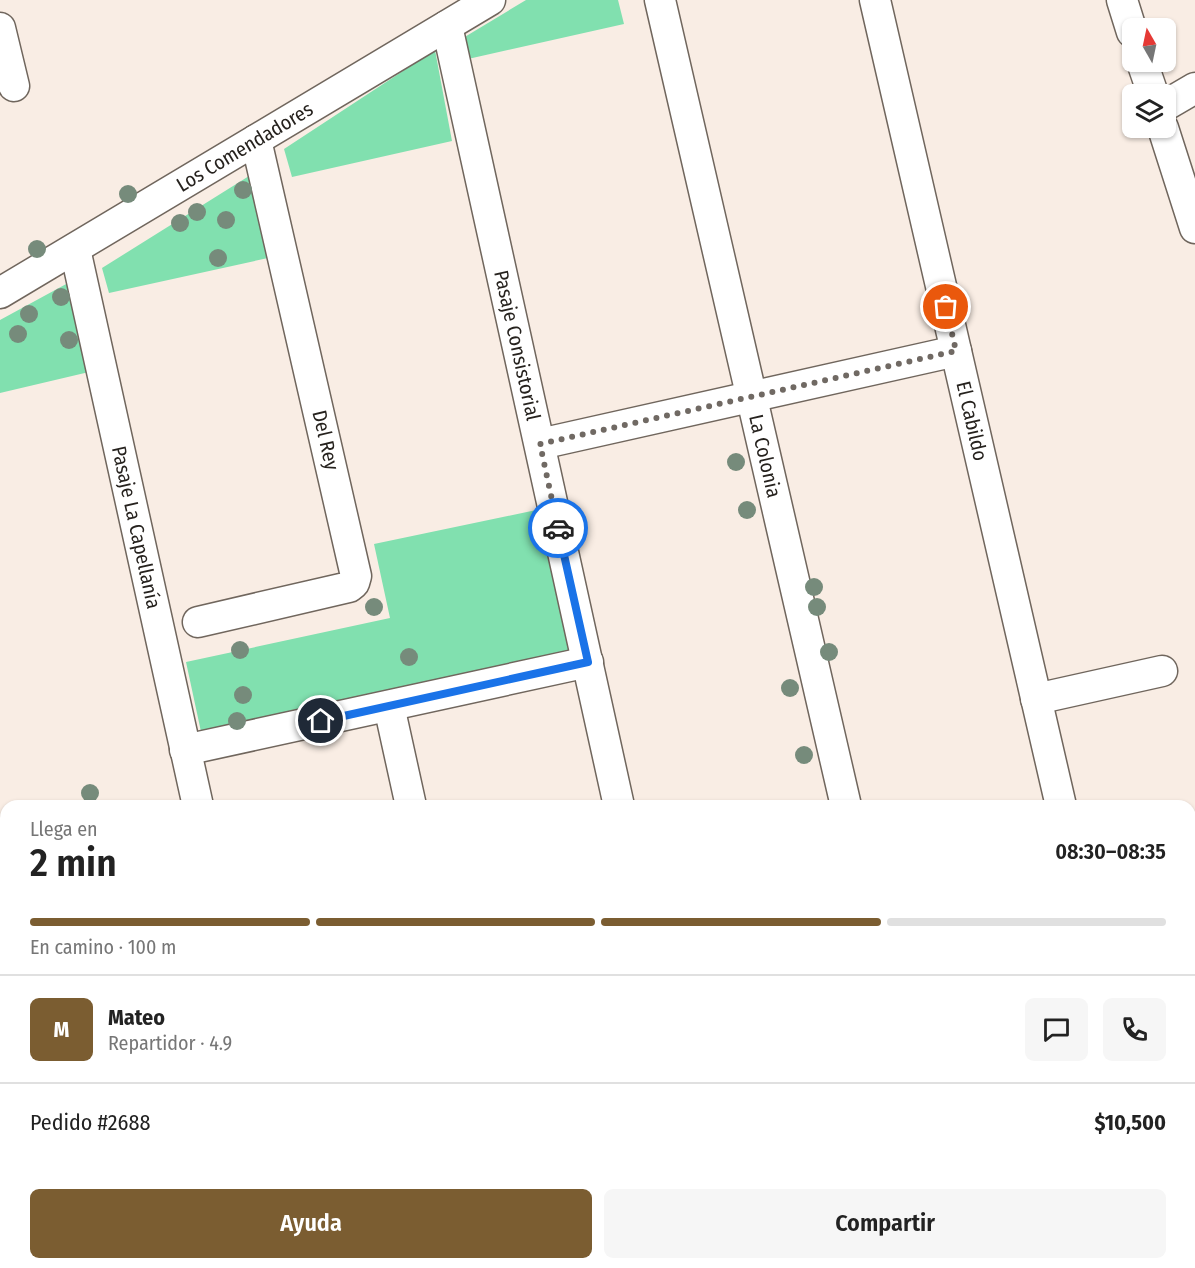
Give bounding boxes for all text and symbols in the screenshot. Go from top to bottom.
north arrow [1122,18,1176,72]
map controls [1122,18,1176,138]
button: layers [1122,84,1176,138]
street label: Los Comendadores [172,97,317,197]
street label: Pasaje Consistorial [489,268,546,423]
pin [920,281,971,332]
icon: bag [929,290,962,323]
street label: El Cabildo [951,379,993,463]
street label: Del Rey [307,408,345,472]
street label: La Colonia [744,412,786,500]
street label: Pasaje La Capellanía [107,444,166,611]
courier [528,498,588,558]
icon: car [542,512,575,545]
pin [295,695,346,746]
icon: home [304,704,337,737]
text: Llega en [30,817,98,841]
text: 08:30–08:35 [1055,838,1166,865]
text: 2 min [30,840,117,886]
text: En camino · 100 m [30,935,176,959]
button: chat [1025,998,1088,1061]
button: phone [1103,998,1166,1061]
text: Mateo [108,1004,165,1031]
text: M [54,1016,69,1043]
text: Repartidor · 4.9 [108,1031,232,1055]
text: Pedido #2688 [30,1109,150,1136]
text: $10,500 [1094,1109,1166,1136]
button: Ayuda [30,1189,592,1258]
button: Compartir [604,1189,1166,1258]

